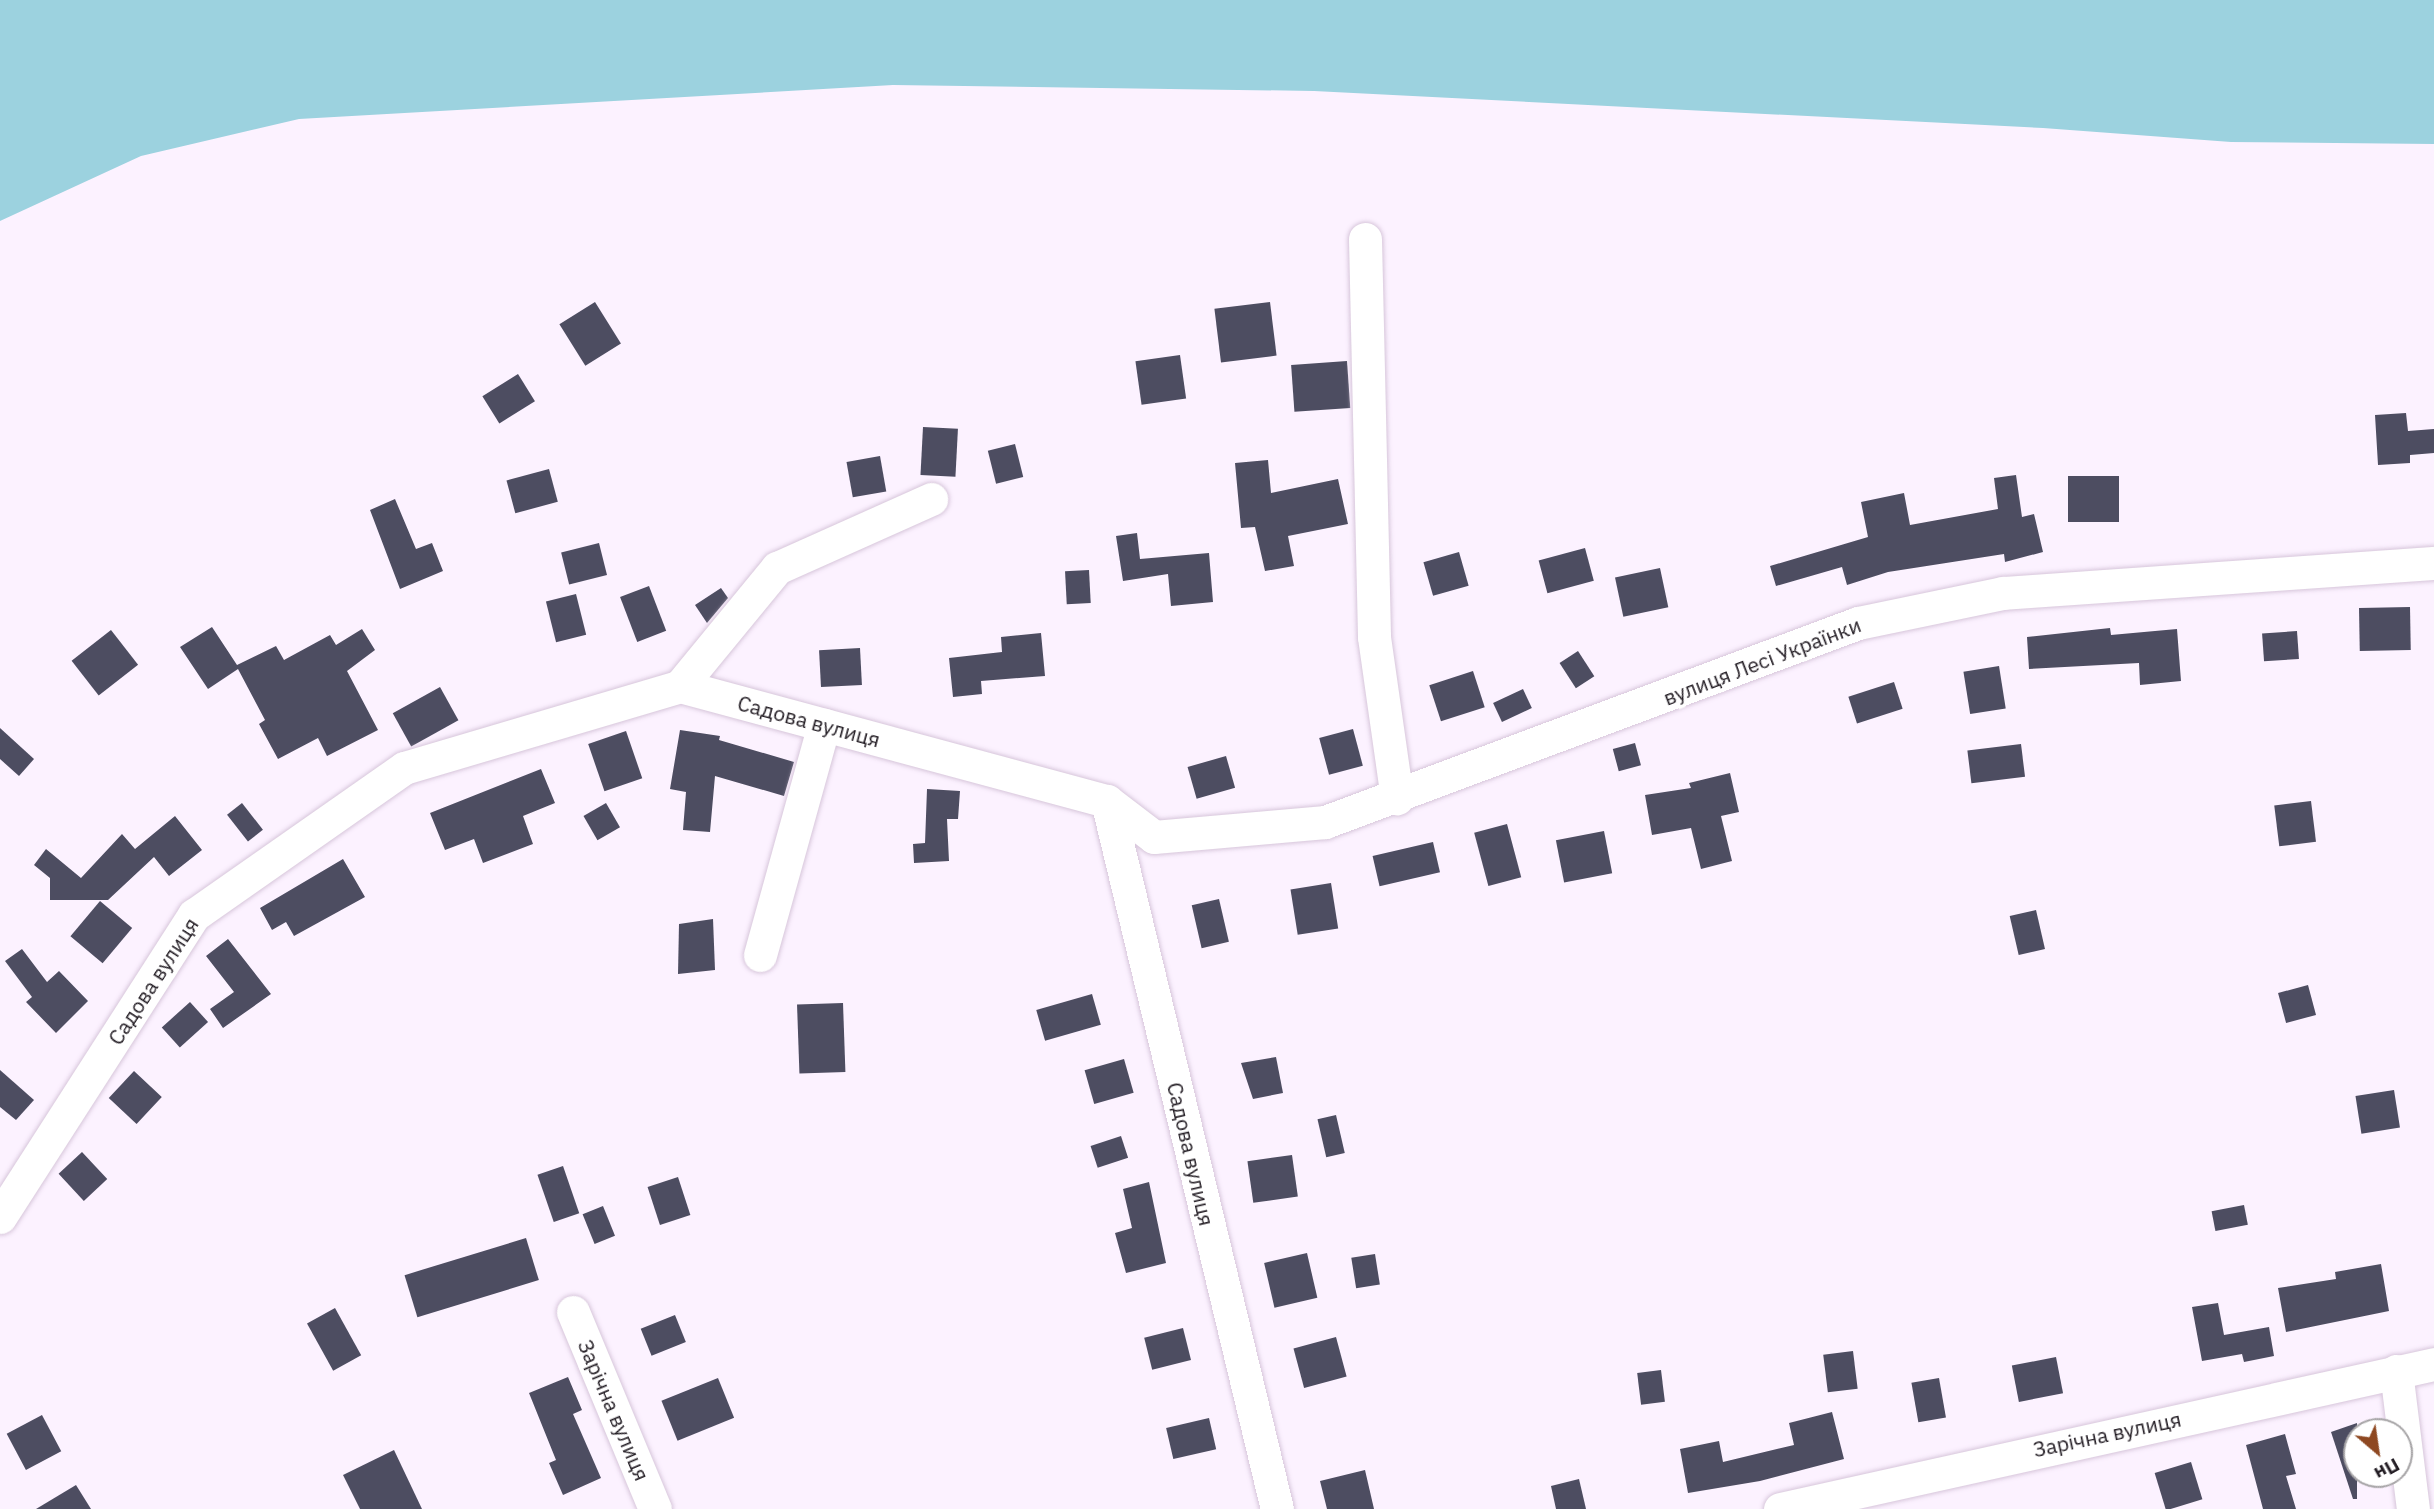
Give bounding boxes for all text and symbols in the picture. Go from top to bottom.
street label: вулиця Лесі Українки [1660,612,1864,710]
street label: Садова вулиця [735,690,883,752]
street label: Садова вулиця [103,913,203,1049]
street label: Садова вулиця [1162,1080,1220,1228]
street label: Зарічна вулиця [573,1336,655,1484]
street label: Зарічна вулиця [2031,1406,2183,1462]
north arrow [2343,1418,2413,1488]
text: Пн [2370,1453,2404,1486]

